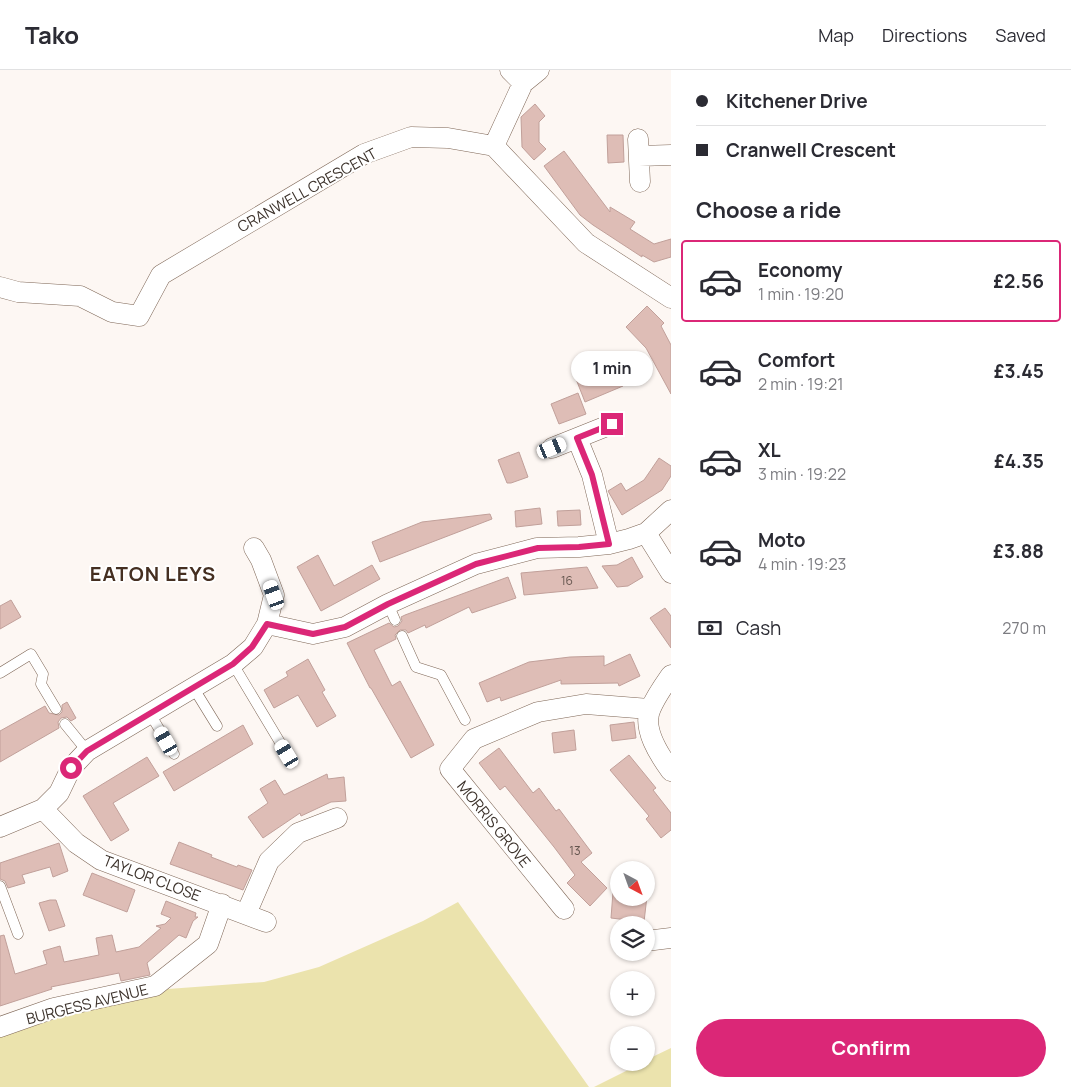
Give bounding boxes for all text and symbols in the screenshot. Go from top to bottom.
text: Tako [25,18,79,51]
text: Map [818,23,854,47]
text: Directions [882,23,967,47]
text: Saved [995,23,1046,47]
text: Kitchener Drive [726,88,868,114]
text: Cranwell Crescent [726,137,896,163]
street label: CRANWELL CRESCENT [234,143,380,237]
text: Choose a ride [696,195,841,225]
text: Economy [758,257,842,283]
icon: car [698,259,743,304]
text: £2.56 [993,268,1044,294]
text: 1 min · 19:20 [758,283,844,305]
text: Comfort [758,347,835,373]
icon: car [698,349,743,394]
callout: 1 min [571,352,653,386]
text: 1 min [592,357,632,379]
text: £3.45 [994,358,1044,384]
text: 2 min · 19:21 [758,373,843,395]
route end [601,413,623,435]
car [535,435,568,461]
text: XL [758,437,781,463]
icon: car [698,439,743,484]
text: £4.35 [994,448,1044,474]
text: 3 min · 19:22 [758,463,846,485]
text: Moto [758,527,805,553]
icon: car [698,529,743,574]
text: £3.88 [993,538,1044,564]
text: 4 min · 19:23 [758,553,846,575]
district label: EATON LEYS [90,560,216,587]
house number: 16 [561,572,573,589]
car [261,578,286,612]
icon: cash [696,614,724,642]
text: Cash [736,615,781,641]
text: 270 m [1002,617,1046,639]
car [152,724,179,758]
car [272,737,301,771]
route start [60,757,82,779]
street label: MORRIS GROVE [452,776,536,872]
house number: 13 [569,842,581,859]
street label: TAYLOR CLOSE [100,850,204,906]
north arrow [610,861,655,906]
map controls [610,861,655,1071]
button: layers [610,916,655,961]
button: + [610,971,655,1016]
street label: BURGESS AVENUE [24,979,150,1029]
button: Confirm [696,1019,1046,1077]
button: − [610,1026,655,1071]

